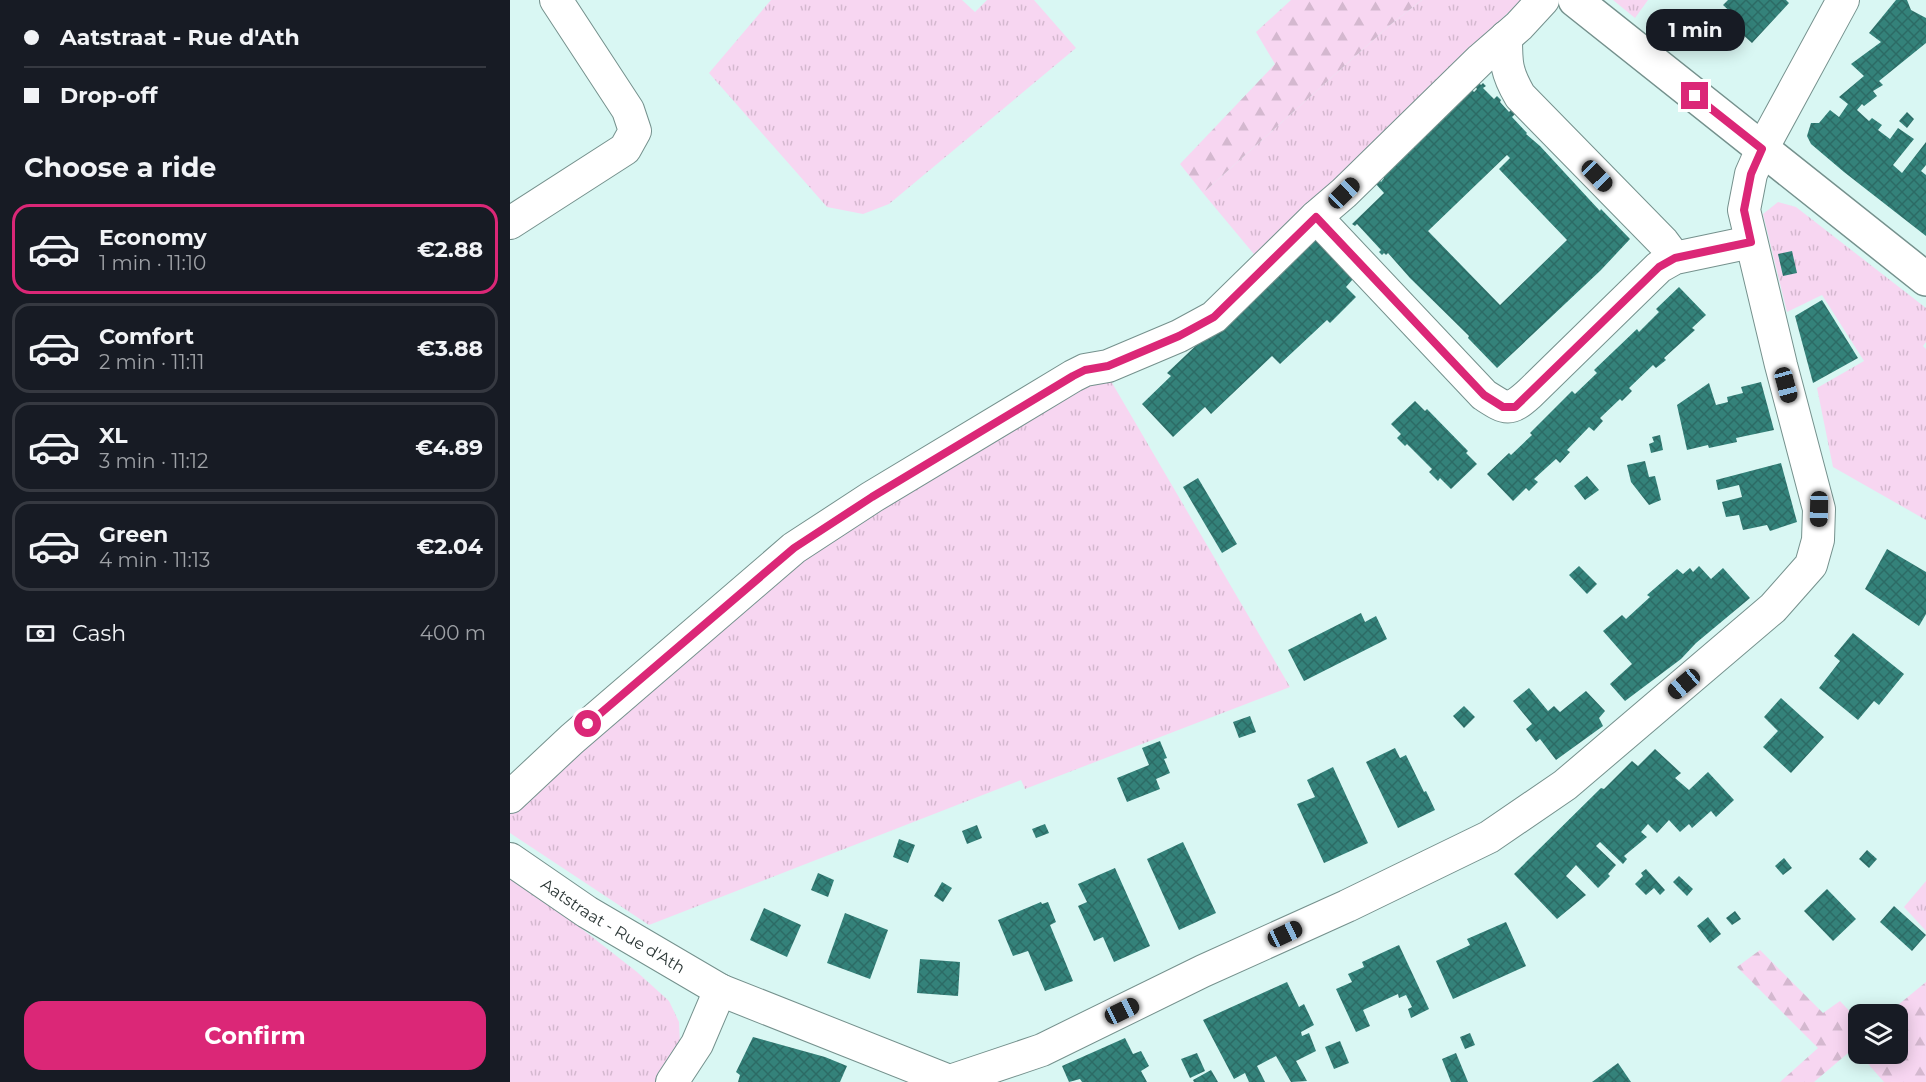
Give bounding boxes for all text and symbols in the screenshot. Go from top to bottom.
callout: 1 min [1646,9,1744,51]
text: 1 min [1668,18,1723,42]
text: Aatstraat - Rue d'Ath [60,24,300,51]
text: Drop-off [60,82,158,109]
route end [1681,82,1708,109]
text: Choose a ride [24,151,216,184]
car [1578,157,1616,195]
car [1325,174,1363,212]
icon: car [27,222,81,276]
text: Economy [99,224,207,251]
text: €2.88 [417,236,483,263]
text: 1 min · 11:10 [99,251,206,275]
icon: car [27,321,81,375]
text: Comfort [99,323,194,350]
text: €3.88 [417,335,483,362]
text: 2 min · 11:11 [99,350,204,374]
car [1773,365,1799,405]
icon: car [27,420,81,474]
text: XL [99,422,128,449]
text: €4.89 [415,434,483,461]
text: 3 min · 11:12 [99,449,208,473]
car [1810,491,1828,527]
icon: car [27,519,81,573]
text: Green [99,521,168,548]
text: €2.04 [416,533,483,560]
text: 4 min · 11:13 [99,548,210,572]
icon: cash [24,617,57,650]
text: Cash [72,620,126,647]
text: 400 m [420,621,486,645]
car [1664,666,1704,702]
route start [574,710,601,737]
street label: Aatstraat - Rue d'Ath [537,874,689,977]
car [1265,918,1305,950]
car [1102,995,1142,1027]
button: Confirm [24,1001,486,1070]
map controls [1848,1004,1908,1064]
button: layers [1848,1004,1908,1064]

